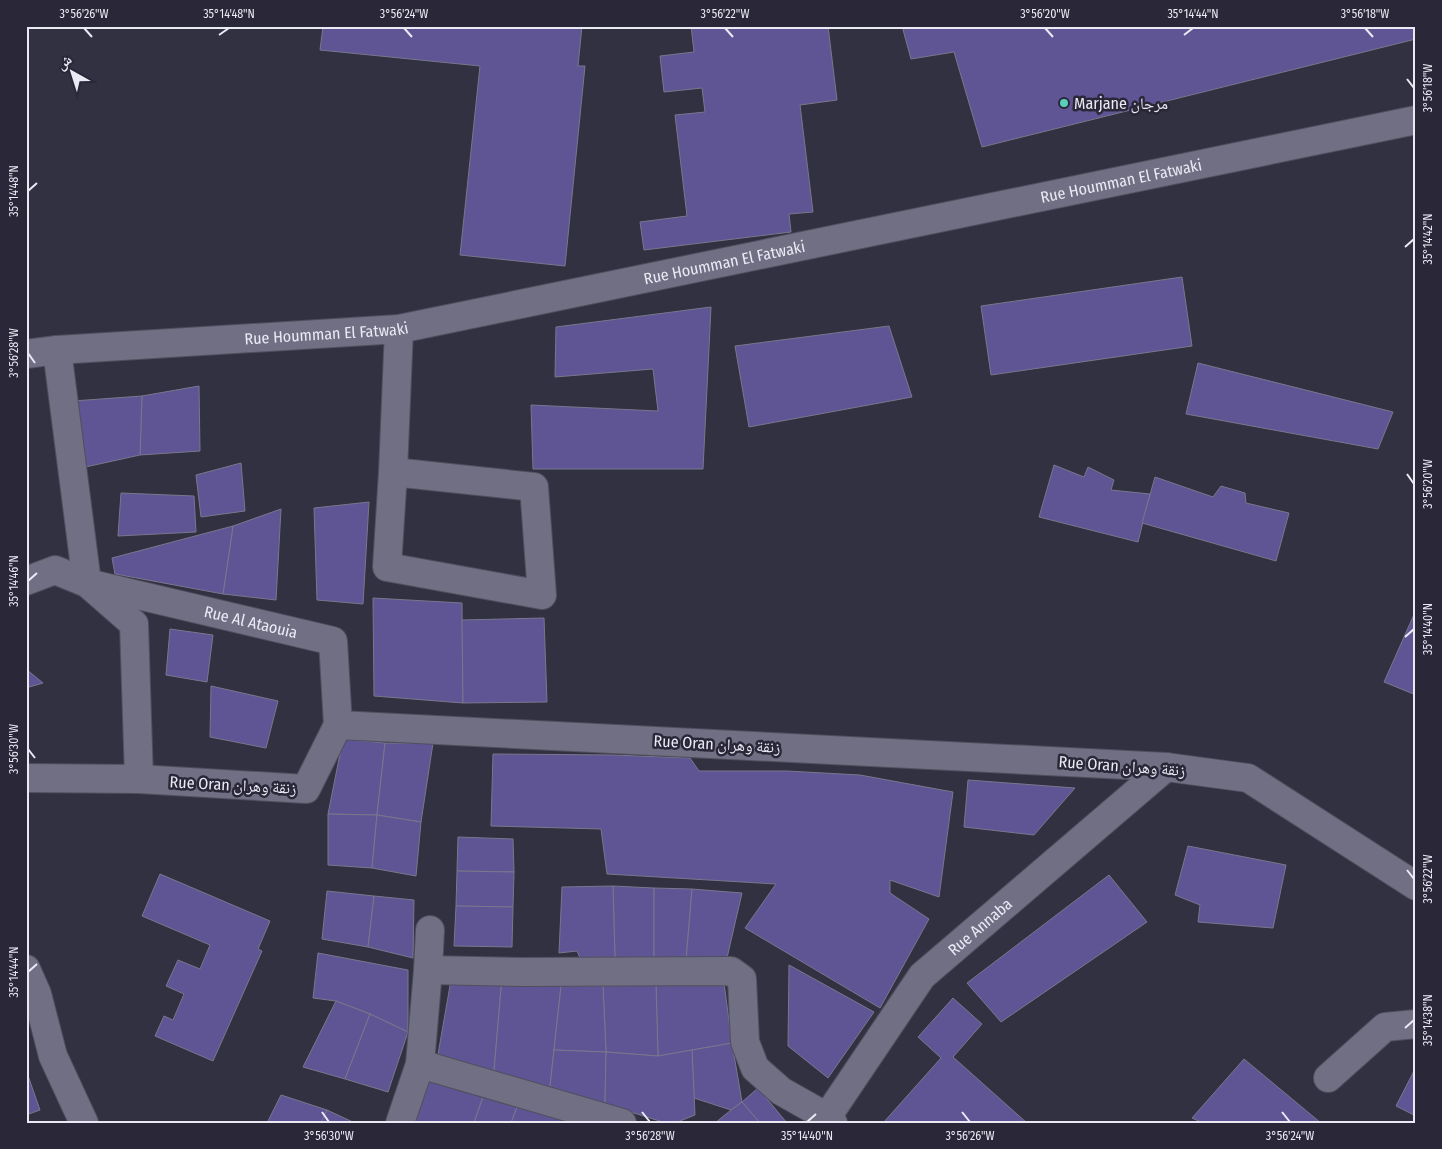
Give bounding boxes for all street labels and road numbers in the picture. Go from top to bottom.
street label: Rue Houmman El Fatwaki [1039,155,1203,206]
street label: Rue Houmman El Fatwaki [642,236,807,288]
street label: Rue Houmman El Fatwaki [244,318,410,348]
street label: Rue Al Ataouia [202,601,300,642]
street label: Rue Oran زنقة وهران [653,731,781,758]
street label: Rue Oran زنقة وهران [1058,752,1186,781]
street label: Rue Oran زنقة وهران [169,772,297,799]
street label: Rue Annaba [944,894,1016,959]

